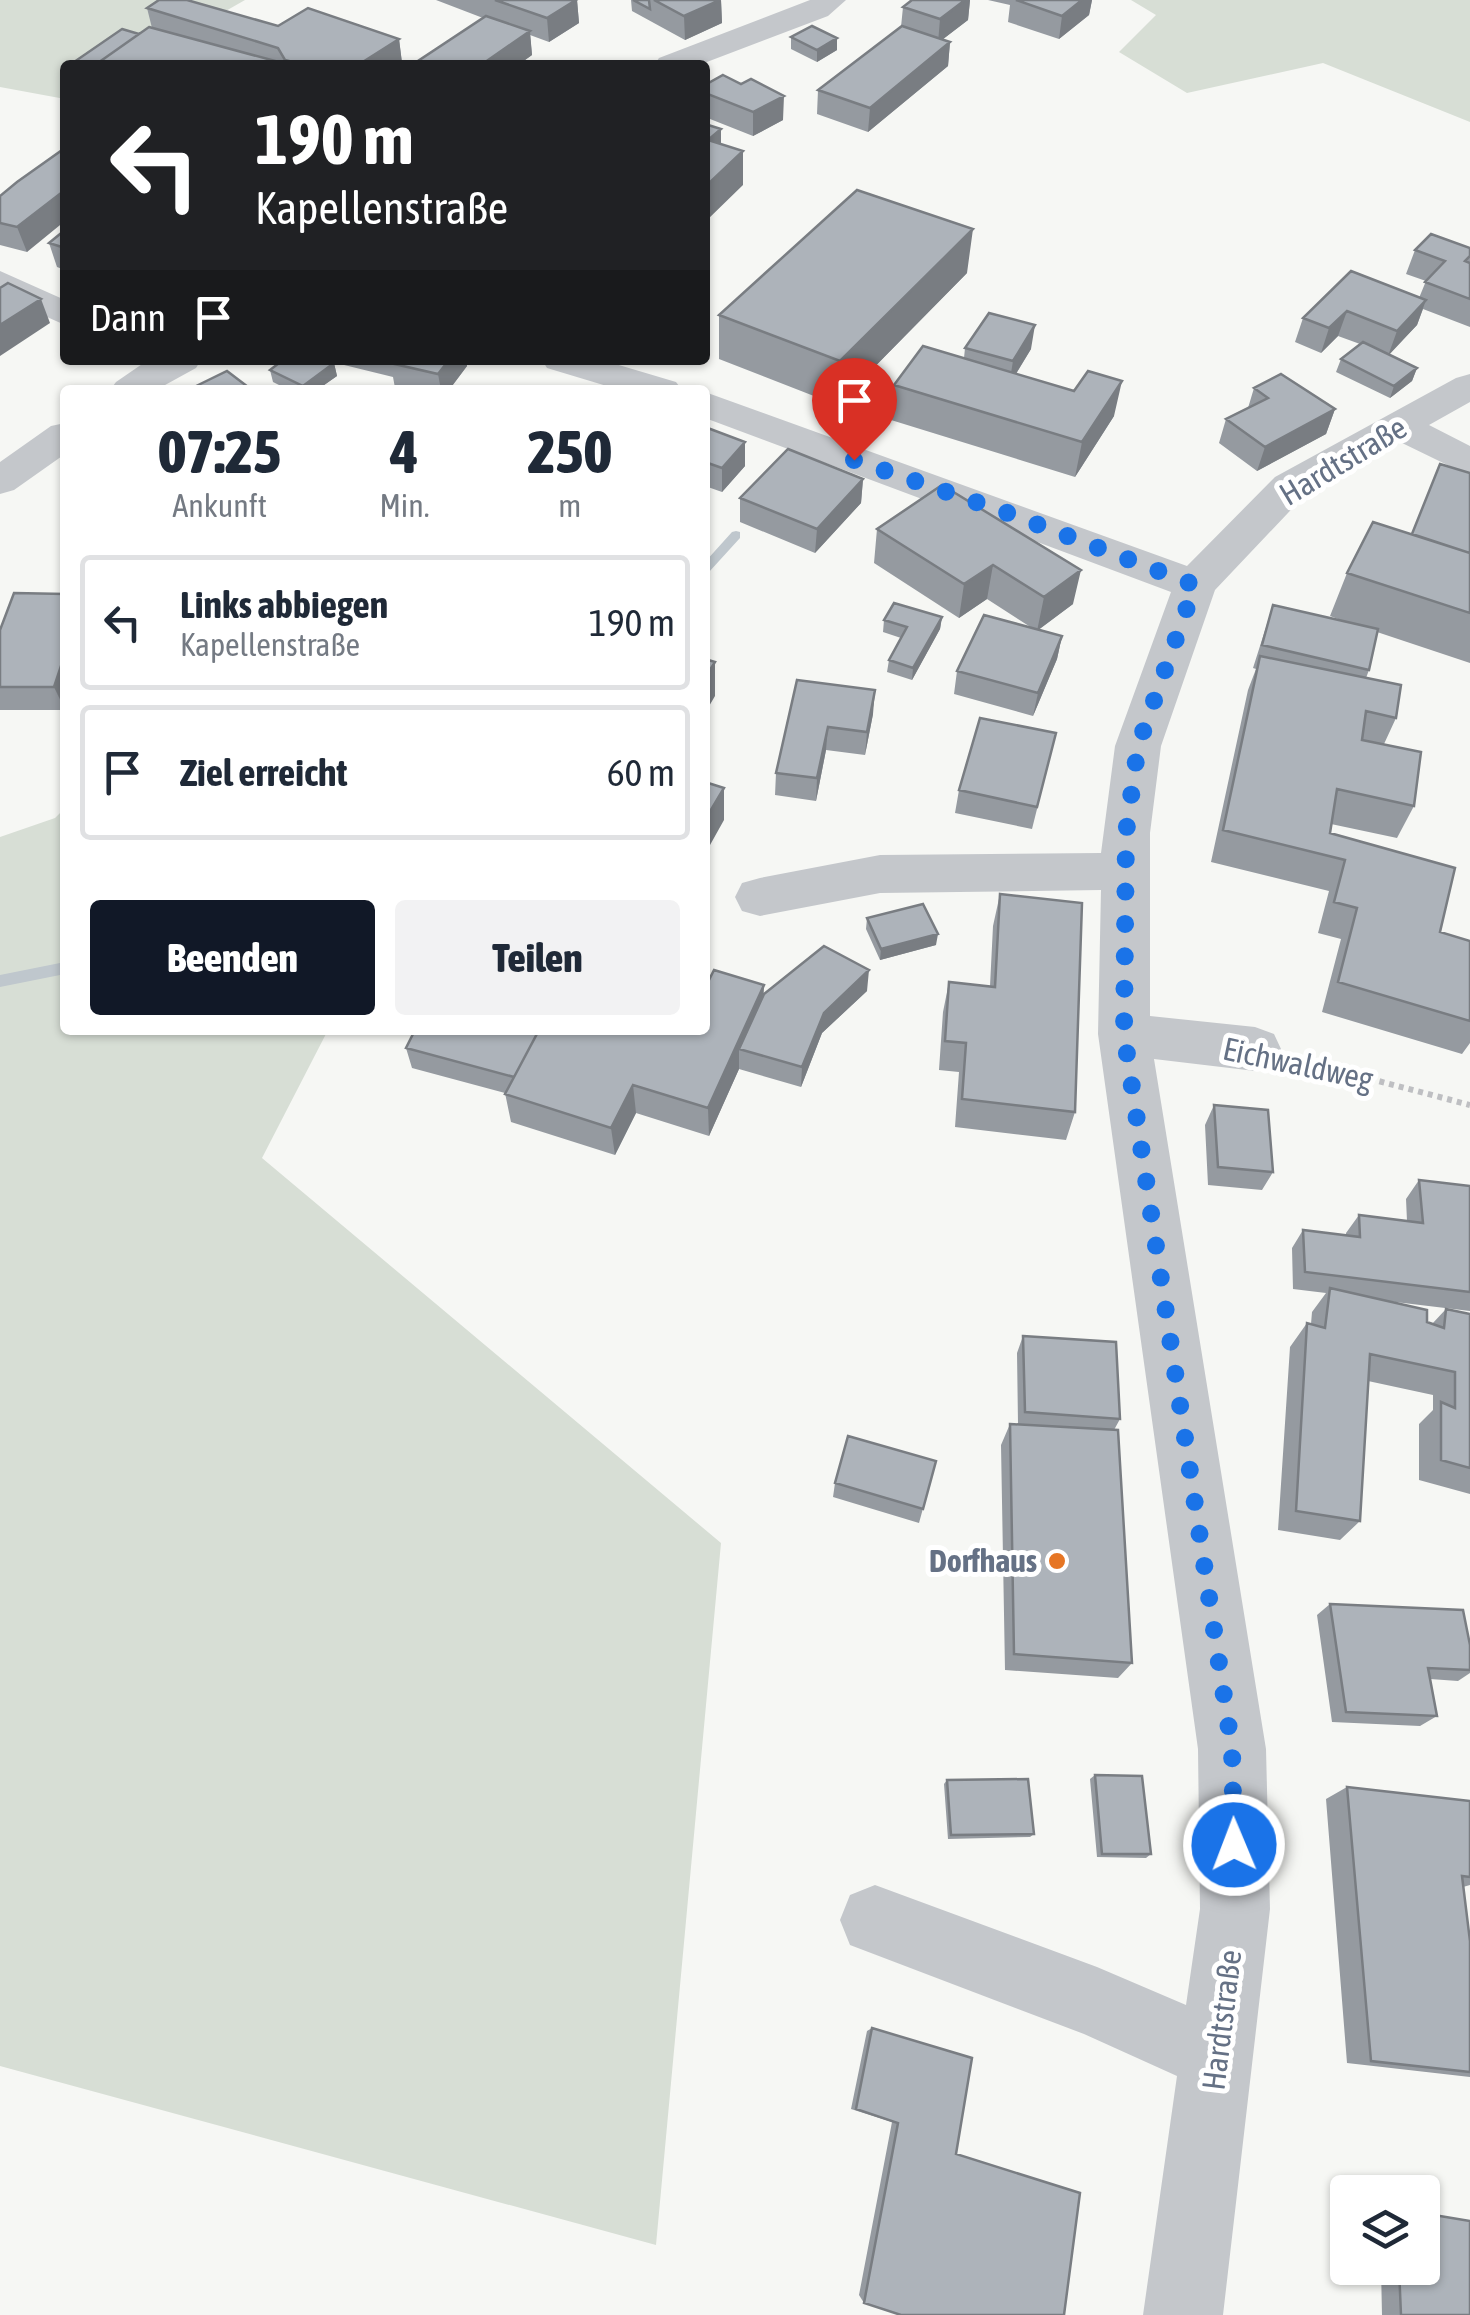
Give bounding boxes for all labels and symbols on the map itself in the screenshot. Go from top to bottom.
pin [812,358,897,461]
street label: Hardtstraße [1273,408,1413,513]
street label: Eichwaldweg [1220,1030,1377,1098]
place label: Dorfhaus [929,1542,1037,1579]
marker: Dorfhaus [1046,1550,1068,1572]
position arrow [1182,1793,1286,1897]
street label: Hardtstraße [1195,1948,1248,2092]

